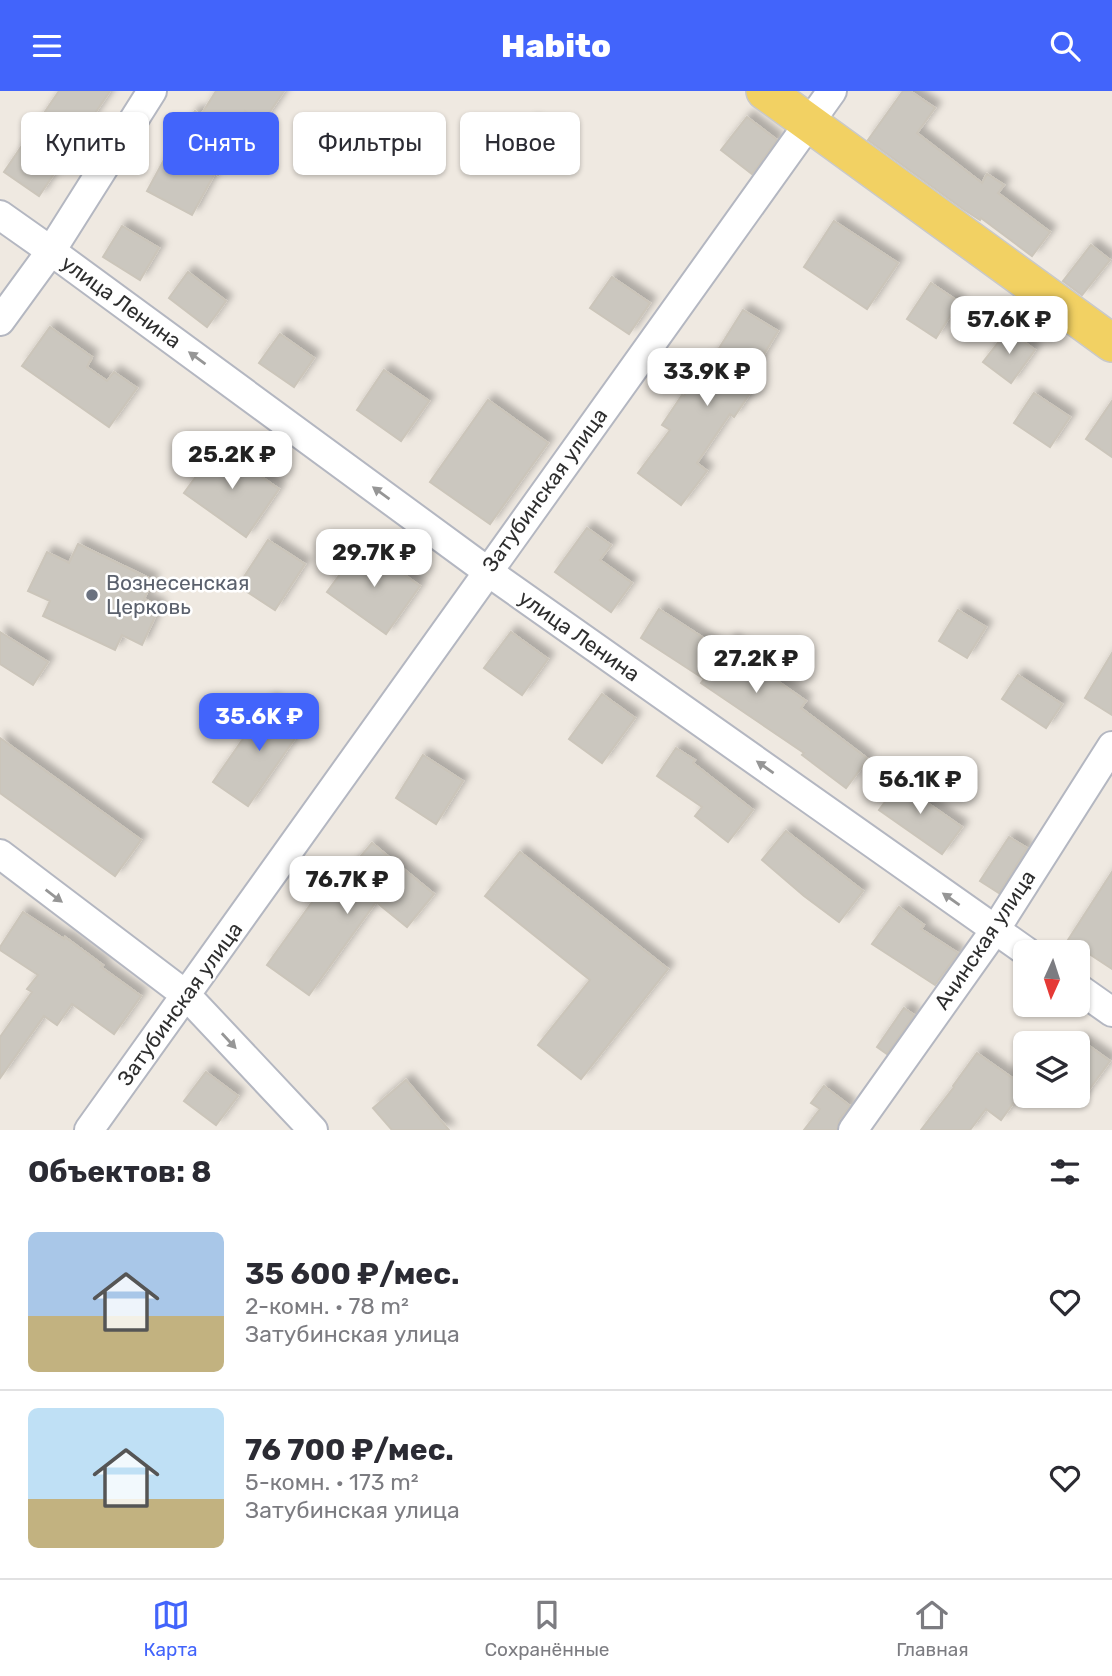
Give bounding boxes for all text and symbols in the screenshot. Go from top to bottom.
icon: menu [28,27,66,65]
text: Habito [501,27,611,65]
icon: search [1046,27,1084,65]
chip: Купить [21,112,149,175]
chip: Снять [163,112,279,175]
chip: Фильтры [293,112,446,175]
chip: Новое [460,112,580,175]
street label: улица Ленина [56,250,186,353]
pin: 57.6K ₽ [944,296,1074,356]
text: 57.6K ₽ [967,305,1051,333]
pin: 33.9K ₽ [642,349,772,408]
one-way arrow [188,351,207,365]
text: 33.9K ₽ [663,357,751,385]
street label: Затубинская улица [477,403,612,576]
pin: 25.2K ₽ [167,431,297,491]
text: 25.2K ₽ [188,440,276,468]
one-way arrow [371,486,390,500]
pin: 29.7K ₽ [309,529,439,589]
text: 29.7K ₽ [332,538,416,566]
place label: Вознесенская Церковь [106,570,249,619]
street label: улица Ленина [514,585,645,687]
marker: Вознесенская Церковь [84,587,100,603]
pin: 27.2K ₽ [691,635,821,695]
text: 27.2K ₽ [714,644,798,672]
pin: 35.6K ₽ [194,693,324,753]
text: 35.6K ₽ [215,702,303,730]
pin: 56.1K ₽ [855,757,985,816]
one-way arrow [756,760,774,774]
text: 56.1K ₽ [879,765,961,793]
pin: 76.7K ₽ [282,857,412,916]
text: 76.7K ₽ [305,865,389,893]
street label: Ачинская улица [929,865,1040,1014]
one-way arrow [45,888,63,903]
one-way arrow [942,892,960,906]
street label: Затубинская улица [112,917,247,1090]
north arrow [1013,940,1090,1017]
map controls [1013,940,1090,1108]
button: layers [1013,1031,1090,1108]
one-way arrow [220,1032,236,1049]
icon: filters [1046,1153,1084,1191]
text: Объектов: 8 [28,1154,212,1190]
text: 35 600 ₽/мес. [245,1256,459,1292]
icon: home [84,1260,168,1344]
icon: heart [1046,1283,1084,1321]
text: 2-комн. · 78 m² [245,1292,409,1320]
text: Затубинская улица [245,1320,460,1348]
text: 76 700 ₽/мес. [245,1432,454,1468]
icon: home [84,1436,168,1520]
icon: heart [1046,1459,1084,1497]
text: 5-комн. · 173 m² [245,1468,419,1496]
text: Затубинская улица [245,1496,460,1524]
tab: Карта [143,1596,198,1661]
tab: Сохранённые [484,1596,610,1661]
tab: Главная [896,1596,969,1661]

